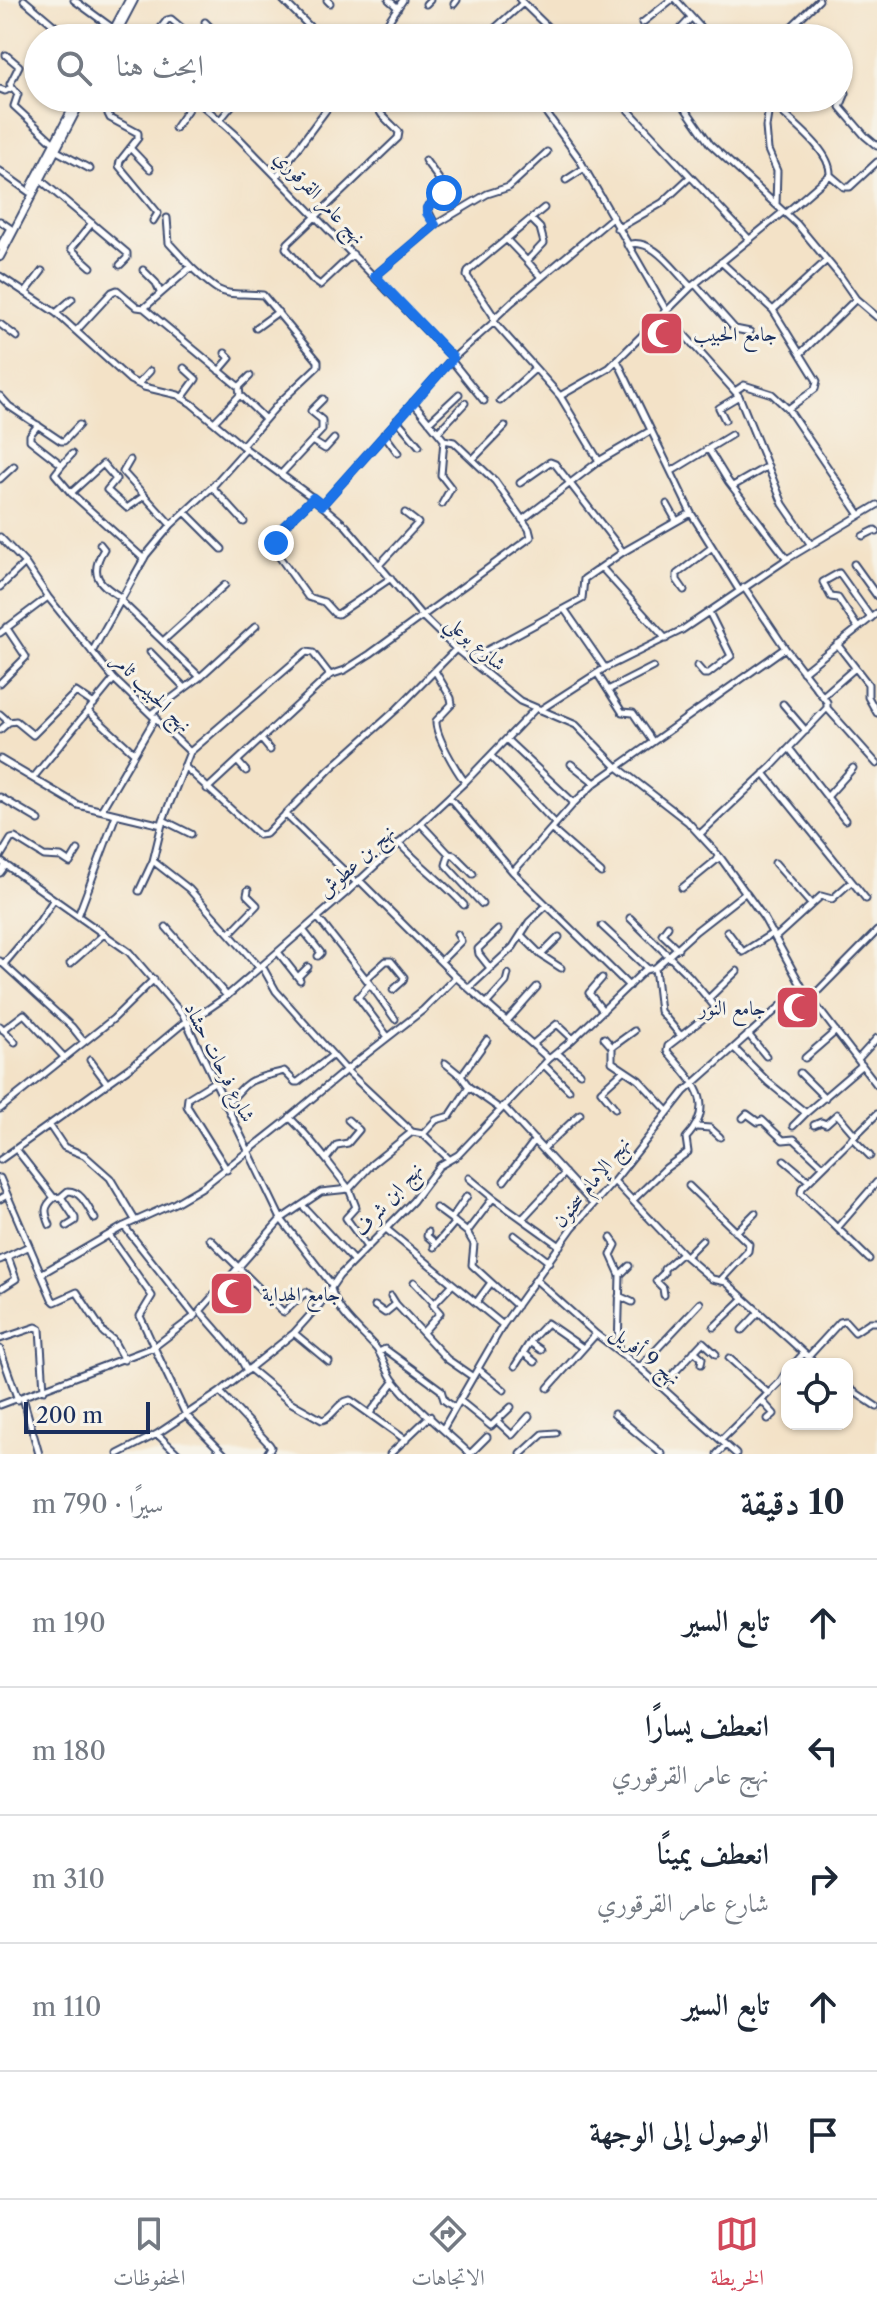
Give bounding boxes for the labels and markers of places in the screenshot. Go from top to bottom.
mosque icon: جامع الحبيب [638,310,686,358]
place label: جامع الحبيب [693,322,777,352]
mosque icon: جامع النور [773,984,821,1032]
place label: جامع النور [697,996,766,1026]
mosque icon: جامع الهداية [207,1270,255,1318]
place label: جامع الهداية [262,1282,340,1312]

